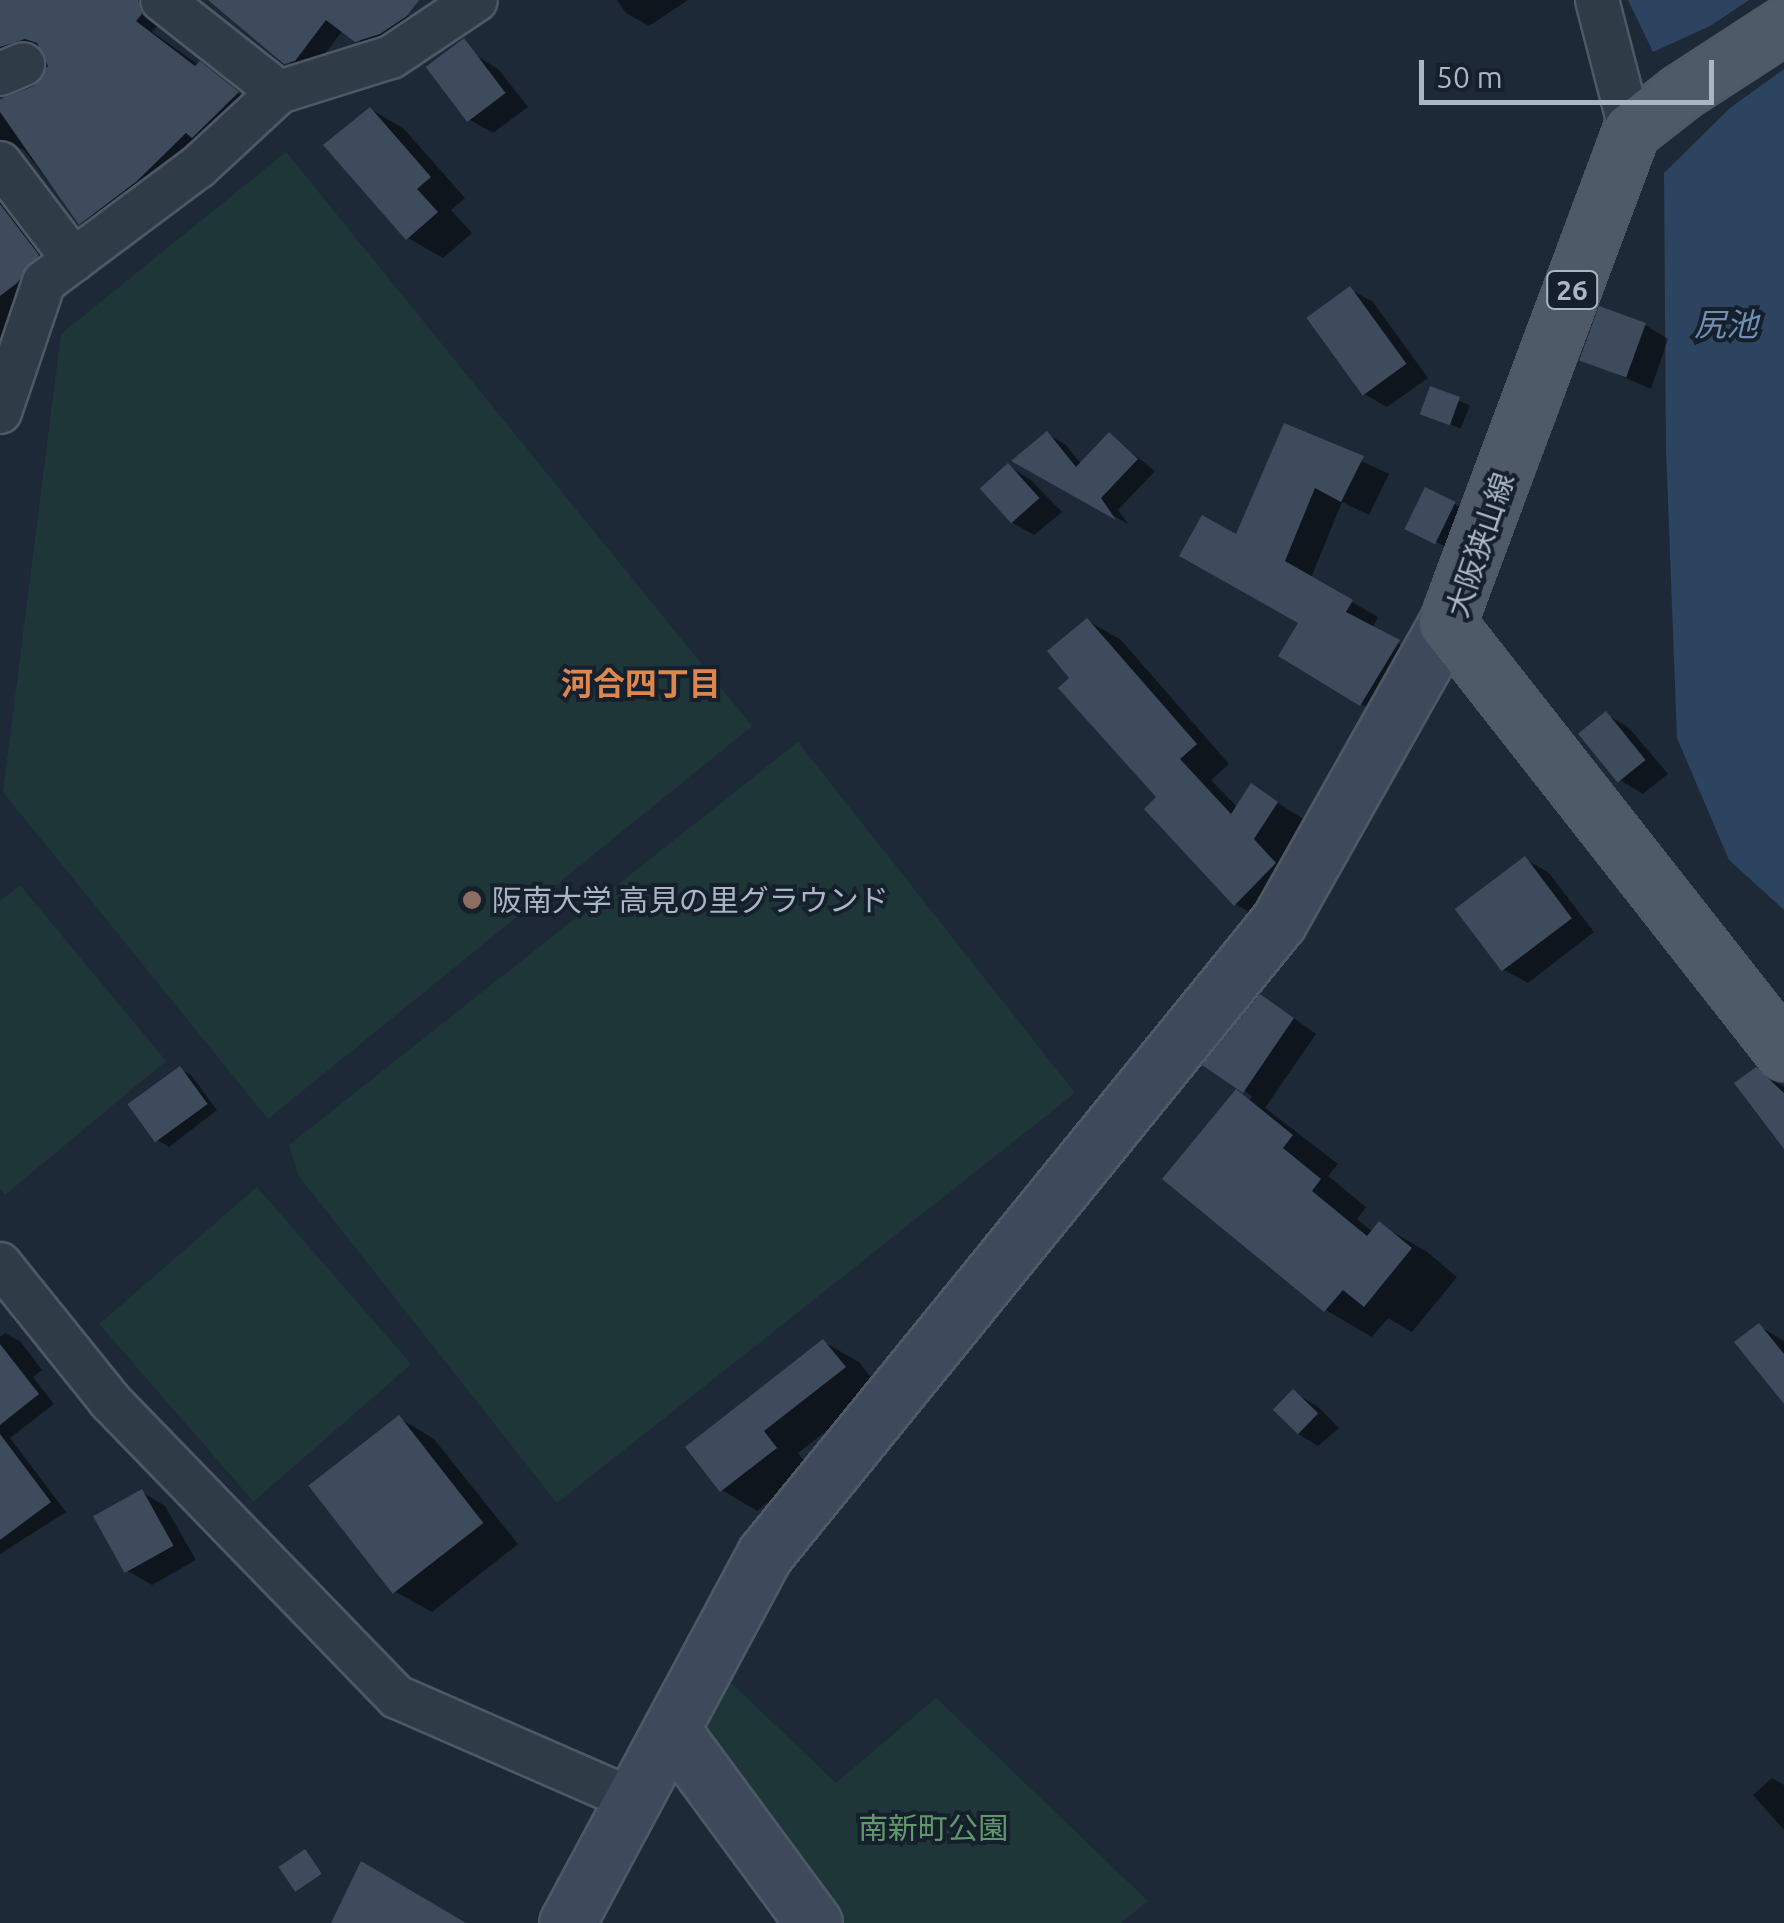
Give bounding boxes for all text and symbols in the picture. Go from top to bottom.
scale bar [1424,40,1719,102]
text: 50 m [1436,60,1503,94]
road number: 26 [1544,267,1600,313]
water label: 尻池 [1694,305,1758,343]
street label: 大阪狭山線 [1439,468,1521,622]
district label: 河合四丁目 [561,664,721,702]
place label: 阪南大学 高見の里グラウンド [492,882,889,918]
marker: 阪南大学 高見の里グラウンド [461,889,483,911]
park label: 南新町公園 [858,1810,1008,1846]

